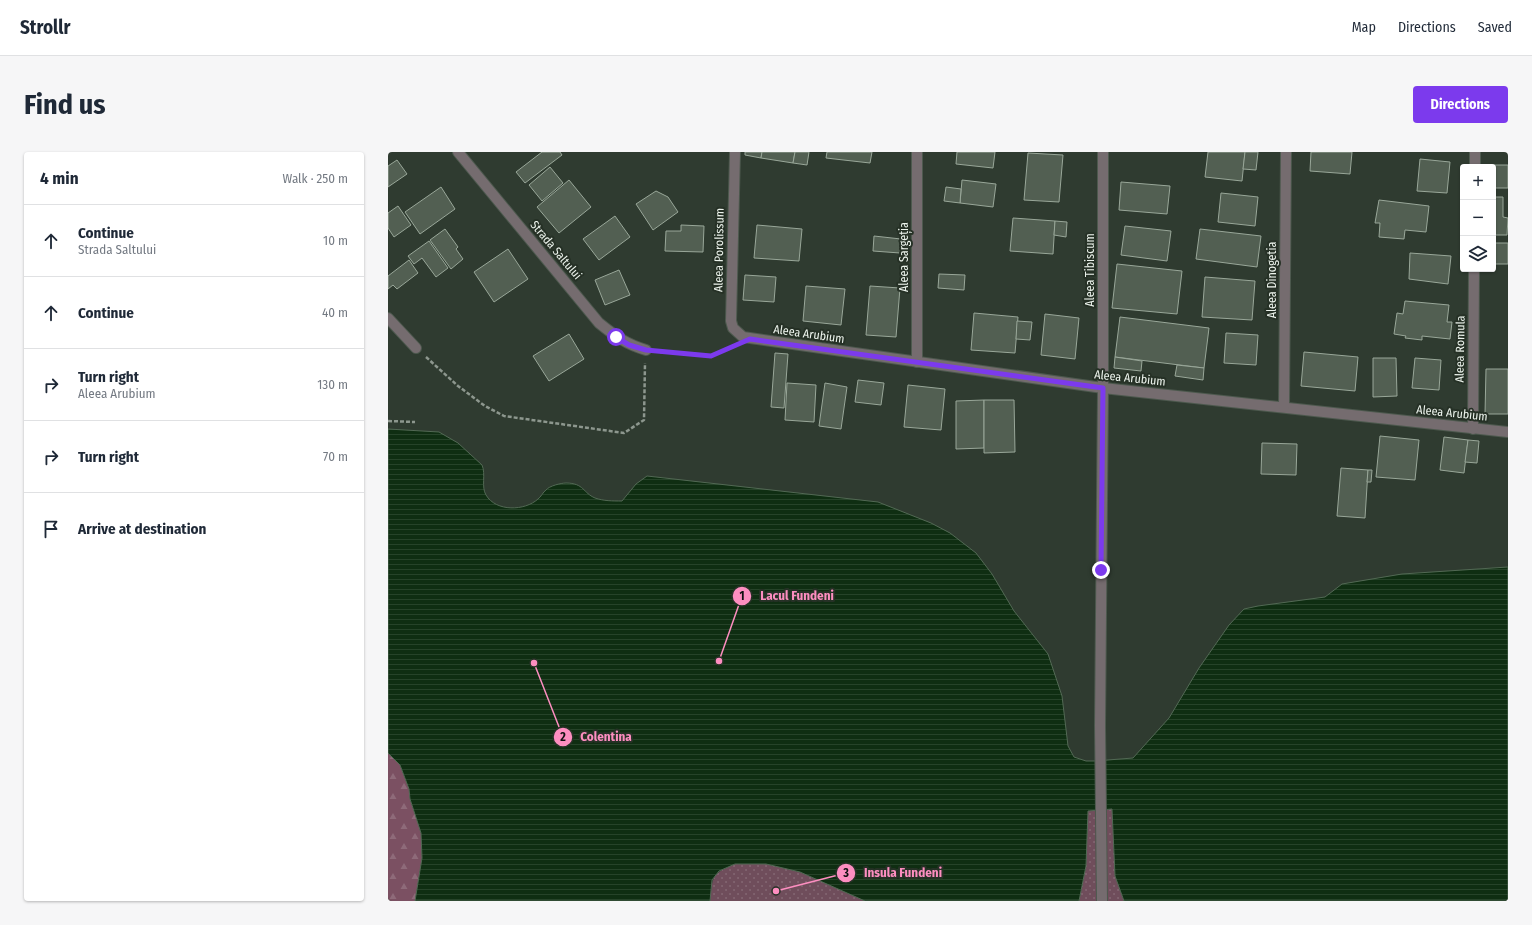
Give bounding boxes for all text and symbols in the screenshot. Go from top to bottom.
text: Strollr [20,16,70,39]
text: Map [1352,19,1376,36]
text: Directions [1398,19,1456,36]
text: Saved [1478,19,1512,36]
button: Directions [1413,86,1508,123]
text: Find us [24,88,106,121]
map controls [1460,164,1496,272]
button: + [1460,164,1496,200]
text: 4 min [40,168,79,189]
text: Walk · 250 m [283,171,348,186]
button: − [1460,200,1496,236]
street label: Aleea Porolissum [711,208,727,292]
street label: Strada Saltului [527,218,585,282]
street label: Aleea Sargeția [897,222,912,292]
text: Continue [78,224,134,242]
icon: ahead [40,230,62,252]
text: 10 m [323,233,348,248]
street label: Aleea Tibiscum [1083,233,1097,307]
button: layers [1460,236,1496,272]
text: Strada Saltului [78,242,156,257]
street label: Aleea Dinogetia [1265,242,1279,318]
icon: ahead [40,302,62,324]
text: Continue [78,304,134,322]
text: 40 m [322,305,348,320]
street label: Aleea Romula [1452,315,1468,383]
street label: Aleea Arubium [773,322,845,346]
route start [607,328,625,346]
street label: Aleea Arubium [1094,367,1166,389]
text: Turn right [78,368,139,386]
icon: right [40,374,62,396]
text: 130 m [317,377,348,392]
text: Aleea Arubium [78,386,156,401]
street label: Aleea Arubium [1416,402,1488,424]
icon: right [40,446,62,468]
text: Turn right [78,448,139,466]
text: 70 m [323,449,348,464]
icon: arrive [40,518,62,540]
text: Arrive at destination [78,520,206,538]
route end [1092,561,1110,579]
callout: Lacul Fundeni [732,583,842,608]
text: Lacul Fundeni [760,588,834,603]
text: 1 [739,589,745,603]
callout: Colentina [553,724,640,749]
text: Colentina [580,729,632,744]
text: 2 [559,730,566,744]
callout: Insula Fundeni [836,860,950,885]
text: Insula Fundeni [864,865,942,880]
text: 3 [842,866,849,880]

